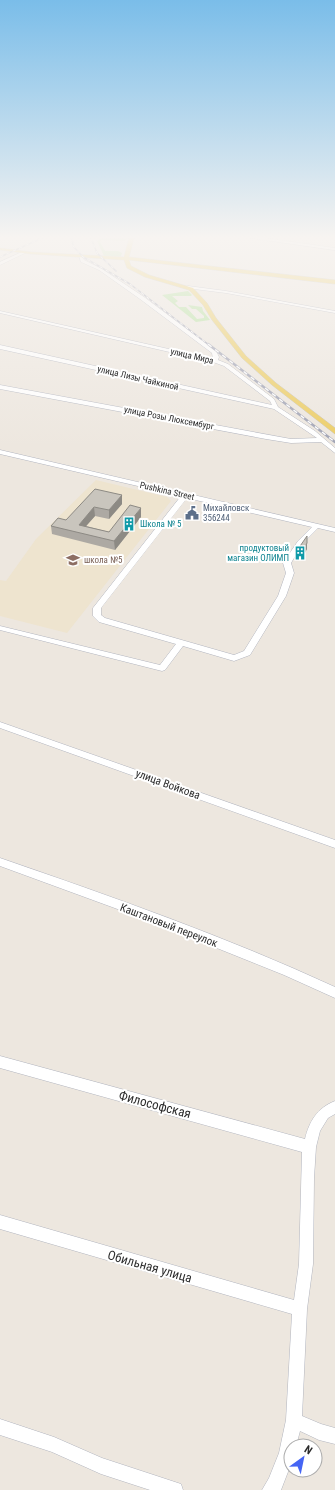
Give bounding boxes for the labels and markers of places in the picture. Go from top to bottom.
place label: Михайловск 356244 [203,503,250,523]
public building icon: Михайловск 356244 [184,505,200,521]
building icon: Школа № 5 [121,516,137,532]
place label: Школа № 5 [140,519,182,529]
place label: продуктовый магазин ОЛИМП [227,543,289,563]
building icon: продуктовый магазин ОЛИМП [292,545,308,561]
school or university icon: школа №5 [65,552,81,568]
place label: школа №5 [84,555,123,565]

